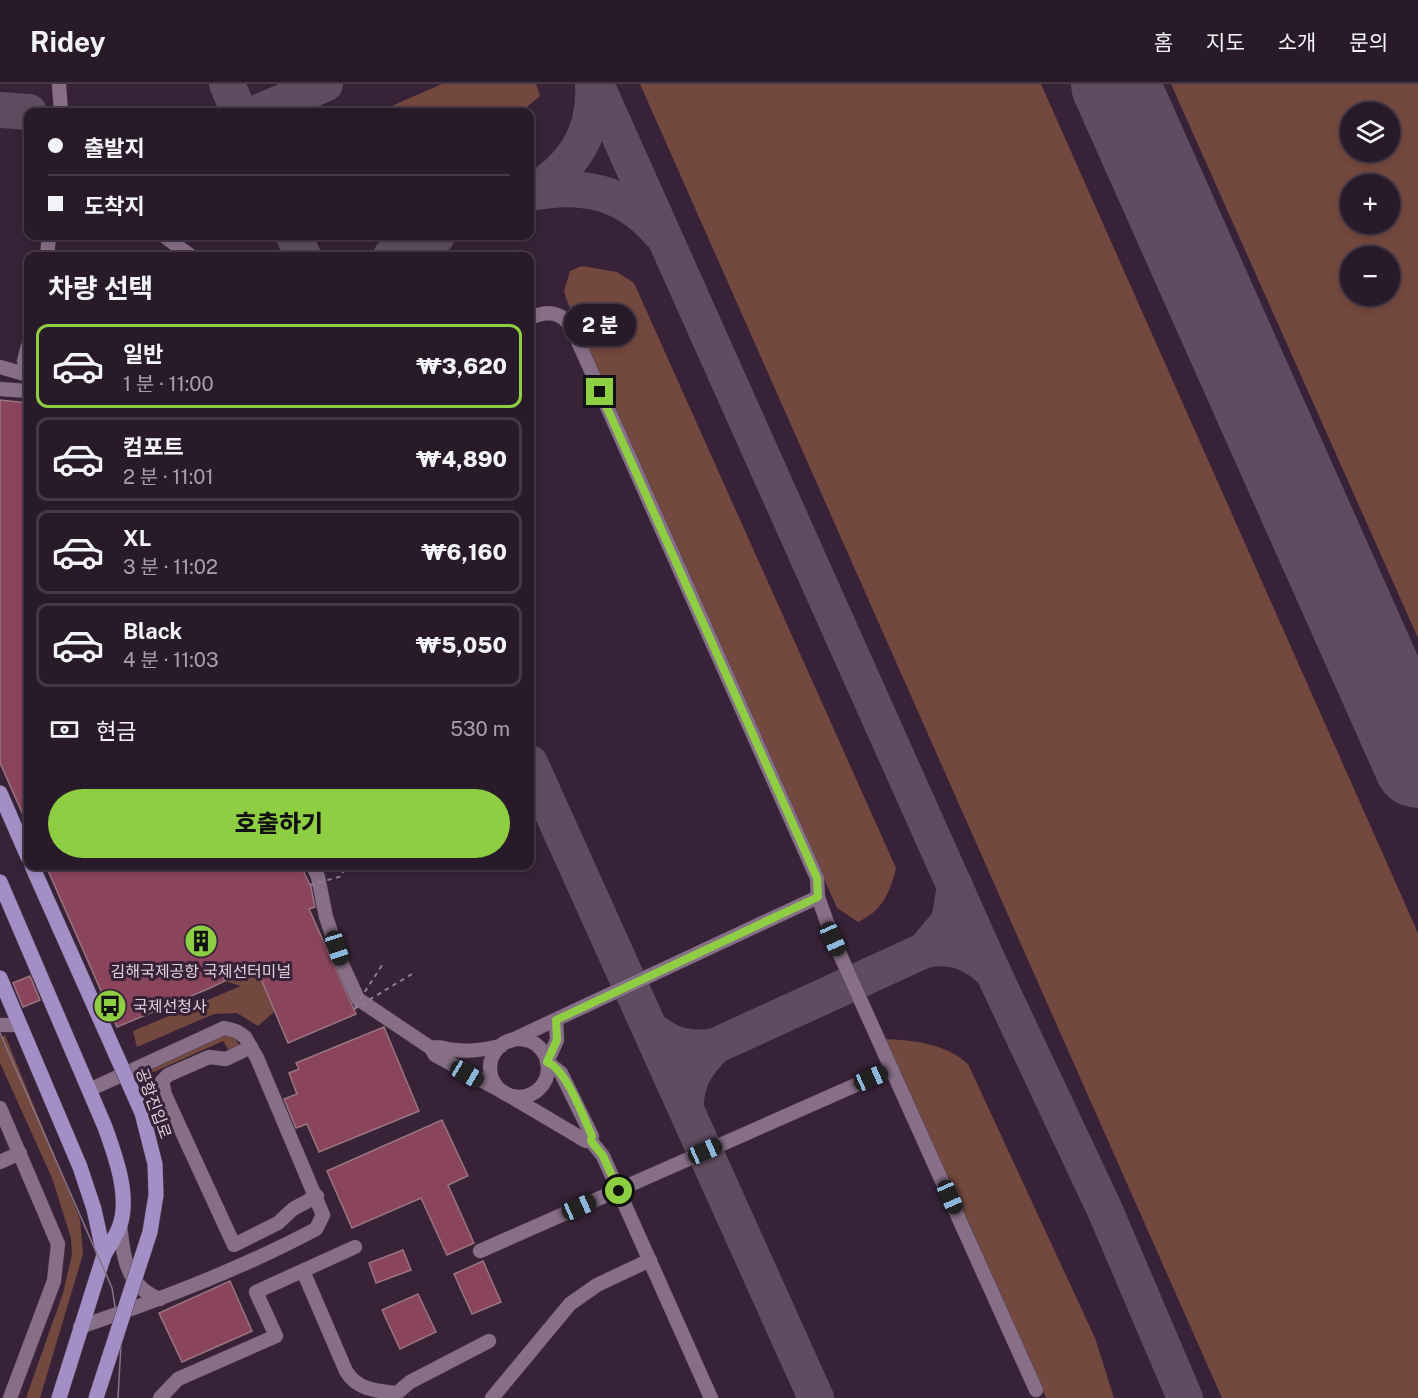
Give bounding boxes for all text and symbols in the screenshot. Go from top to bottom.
text: Ridey [30,25,105,58]
text: 홈 [1154,30,1173,55]
text: 지도 [1206,30,1245,55]
text: 소개 [1278,30,1316,55]
text: 문의 [1349,30,1388,55]
map controls [1340,102,1400,306]
button: layers [1340,102,1400,162]
text: 출발지 [84,135,145,161]
button: + [1340,174,1400,234]
text: 도착지 [84,193,145,219]
button: − [1340,246,1400,306]
text: 차량 선택 [48,272,153,304]
callout: 2 분 [564,305,636,347]
text: 2 분 [582,313,618,337]
icon: car [51,339,105,393]
text: 일반 [123,341,163,367]
text: ₩3,620 [416,353,507,379]
text: 1 분 · 11:00 [123,372,214,396]
route end [586,378,613,405]
icon: car [51,432,105,486]
text: 컴포트 [123,434,184,460]
text: ₩4,890 [416,446,507,472]
text: 2 분 · 11:01 [123,465,214,489]
icon: car [51,525,105,579]
text: XL [123,525,151,551]
text: ₩6,160 [421,539,507,565]
text: 3 분 · 11:02 [123,555,218,579]
icon: car [51,618,105,672]
text: Black [123,618,182,644]
text: ₩5,050 [416,632,507,658]
text: 4 분 · 11:03 [123,648,219,672]
icon: cash [48,713,81,746]
text: 530 m [450,717,510,741]
text: 현금 [96,718,136,744]
button: 호출하기 [48,789,510,858]
car [817,919,849,959]
building icon: 김해국제공항 국제선터미널 [183,923,219,959]
car [323,928,351,968]
place label: 김해국제공항 국제선터미널 [111,962,291,981]
bus stop icon: 국제선청사 [92,988,128,1024]
place label: 국제선청사 [133,997,207,1016]
car [447,1057,487,1091]
car [851,1062,891,1094]
street label: 공항진입로 [132,1065,175,1141]
car [685,1135,725,1167]
route start [605,1177,632,1204]
car [934,1177,966,1217]
car [559,1191,599,1223]

